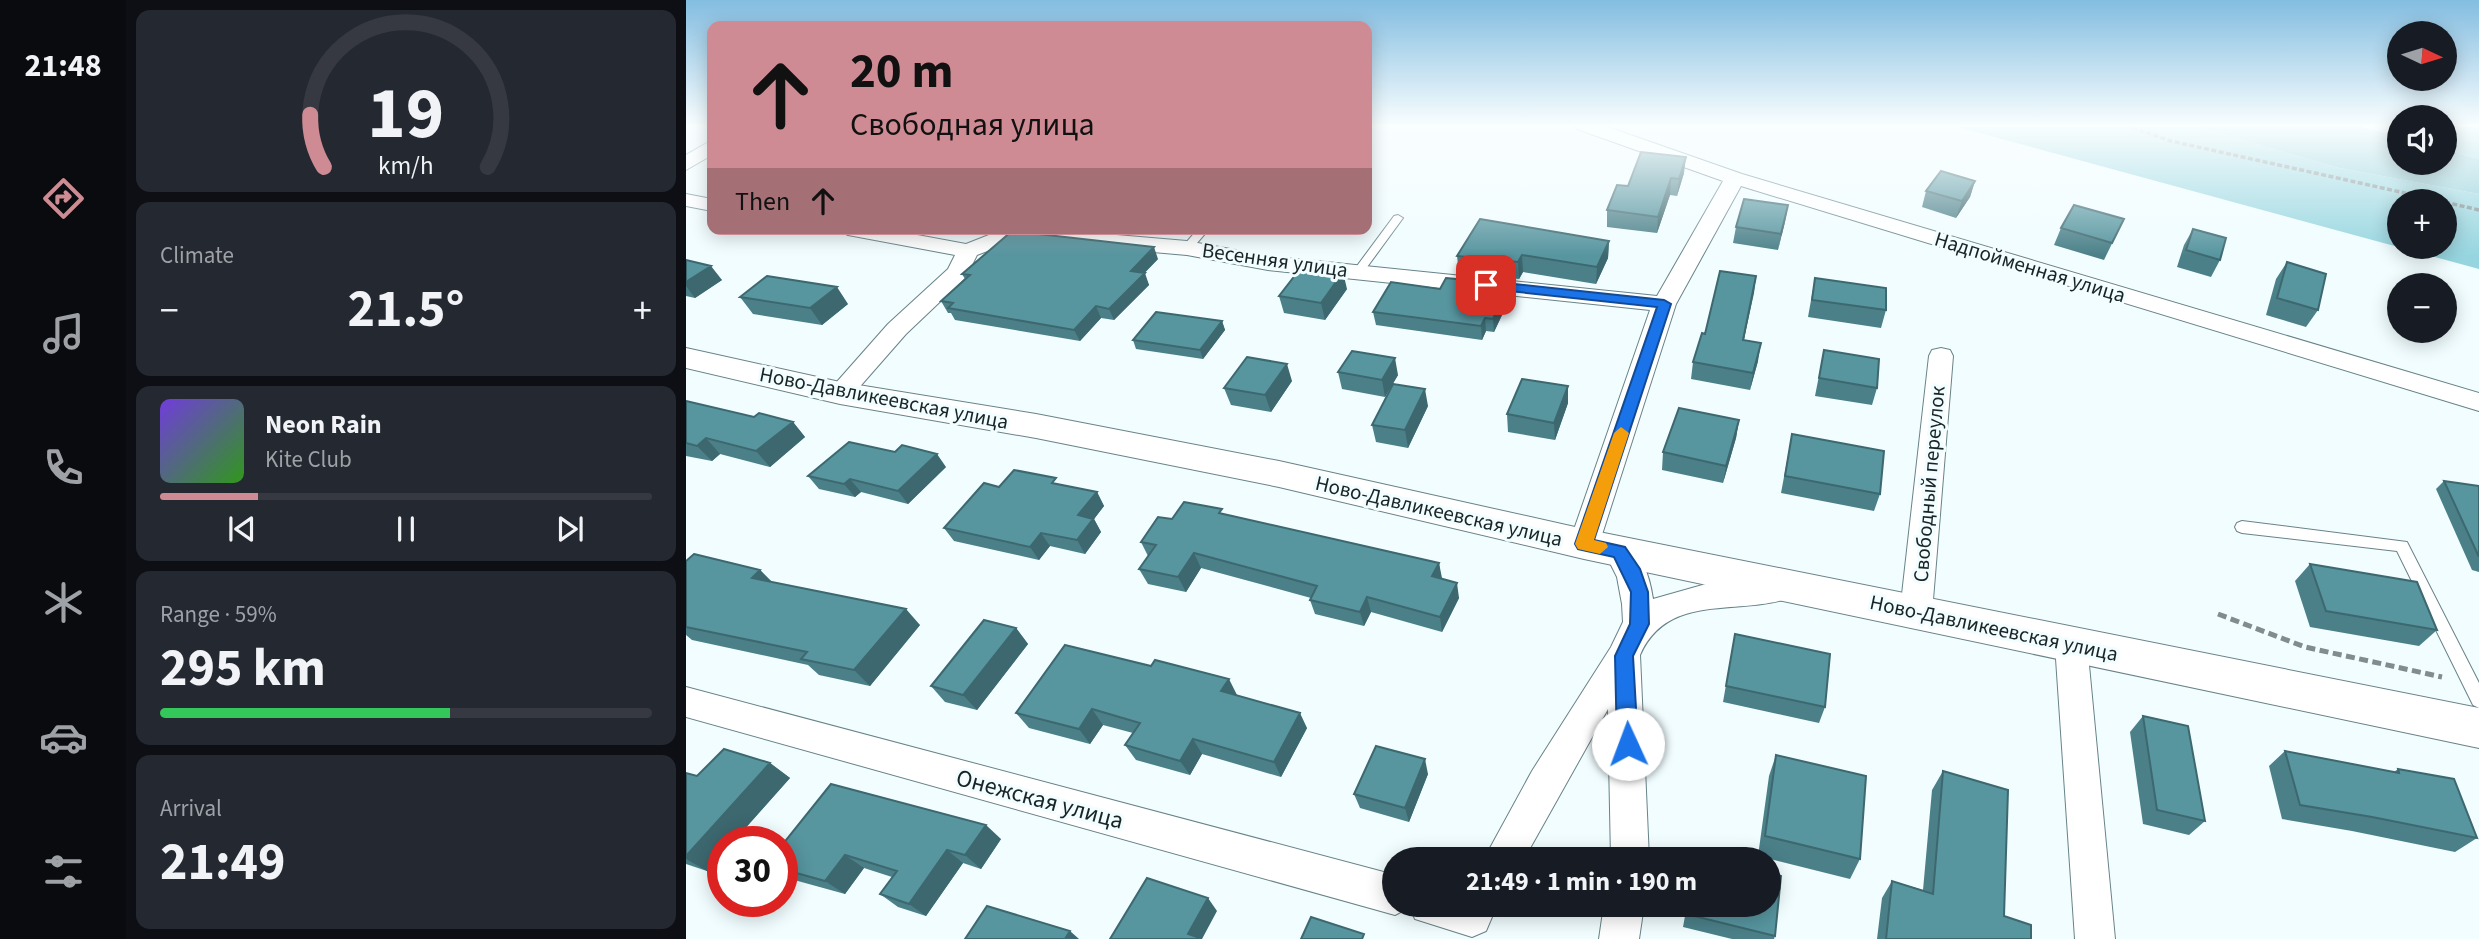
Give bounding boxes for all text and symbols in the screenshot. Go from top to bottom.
north arrow [2387,21,2457,91]
map controls [2387,21,2457,343]
text: 20 m [850,37,954,107]
text: 21:48 [24,43,102,89]
icon: ahead [735,49,826,140]
text: 19 [368,62,444,166]
text: Свободная улица [850,102,1095,148]
button: sound [2387,105,2457,175]
text: km/h [378,148,434,184]
icon: directions [39,174,88,223]
icon: ahead [804,182,842,220]
text: Then [735,183,790,220]
button: + [2387,189,2457,259]
street label: Надпойменная улица [1931,224,2129,310]
street label: Весенняя улица [1200,235,1350,285]
text: Climate [160,239,234,272]
pin [1456,255,1516,315]
icon: arrive [1467,266,1505,304]
text: 21.5° [348,273,464,347]
button: − [2387,273,2457,343]
text: − [160,284,179,338]
text: + [633,284,652,338]
icon: music [39,309,88,358]
street label: Ново-Давликеевская улица [757,359,1011,437]
street label: Свободный переулок [1905,384,1953,583]
text: Neon Rain [265,406,382,443]
icon: phone [39,443,88,492]
text: Kite Club [265,443,352,476]
street label: Ново-Давликеевская улица [1312,468,1566,554]
icon: previous [223,510,261,548]
icon: pause [387,510,425,548]
icon: next [551,510,589,548]
icon: climate [39,578,88,627]
street label: Ново-Давликеевская улица [1867,587,2121,669]
text: Range · 59% [160,598,277,631]
text: 295 km [160,632,326,706]
position arrow [1591,707,1665,781]
icon: car [39,713,88,762]
street label: Онежская улица [952,760,1128,839]
text: Arrival [160,792,222,825]
text: 21:49 [160,826,285,900]
speed limit sign: 30 [707,826,798,917]
icon: filters [39,847,88,896]
text: 21:49 · 1 min · 190 m [1466,863,1697,900]

